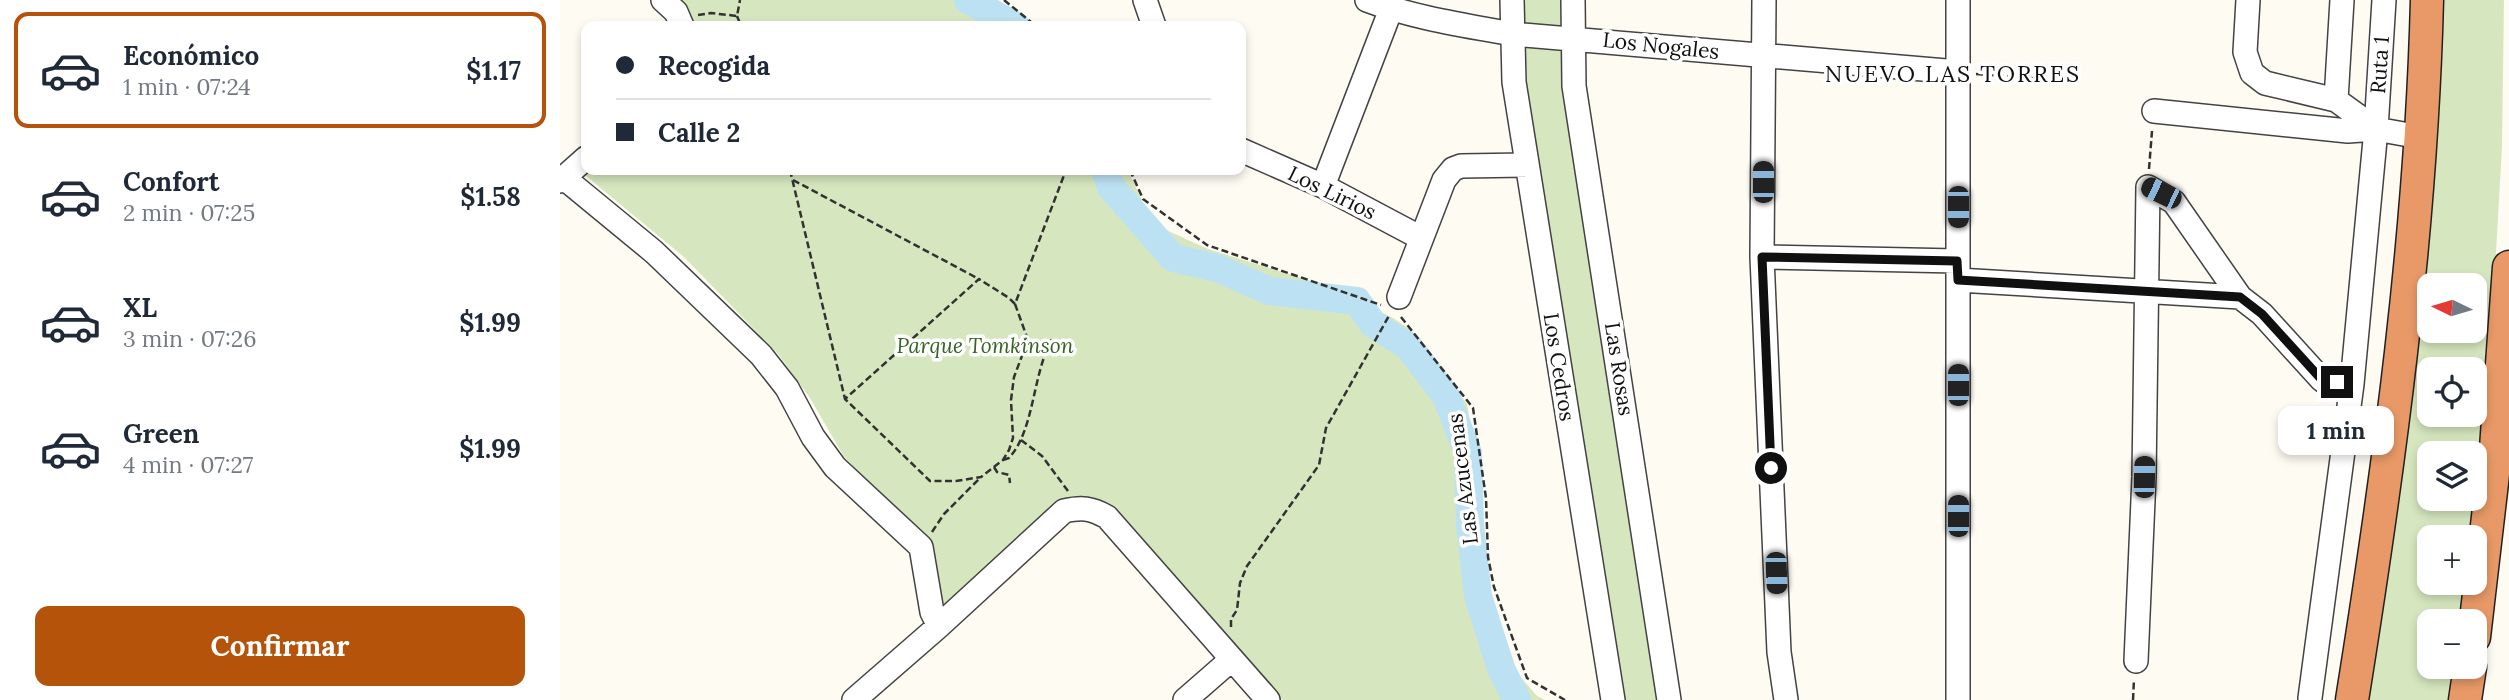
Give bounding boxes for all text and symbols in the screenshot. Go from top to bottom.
street label: Los Nogales [1601,26,1721,65]
street label: Ruta 1 [2364,35,2395,95]
icon: car [39,39,102,102]
text: Económico [123,39,259,72]
text: Recogida [658,49,770,82]
text: $1.17 [466,54,521,87]
district label: NUEVO LAS TORRES [1825,59,2081,88]
text: 1 min · 07:24 [123,72,251,101]
text: Calle 2 [658,116,740,149]
street label: Los Lirios [1284,160,1381,225]
car [1753,161,1774,203]
icon: car [39,165,102,228]
text: Confort [123,165,220,198]
car [2138,174,2185,212]
text: $1.58 [460,180,521,213]
car [1948,186,1969,228]
text: 2 min · 07:25 [123,198,255,227]
north arrow [2417,273,2487,343]
map controls [2417,273,2487,679]
icon: car [39,291,102,354]
text: XL [123,291,157,324]
text: $1.99 [459,306,521,339]
street label: Los Cedros [1538,311,1581,423]
street label: Las Rosas [1599,320,1640,418]
text: 3 min · 07:26 [123,324,256,353]
park label: Parque Tomkinson [896,332,1074,359]
button: locate [2417,357,2487,427]
car [1948,364,1969,406]
route end [2321,366,2353,398]
callout: 1 min [2279,406,2395,456]
street label: Las Azucenas [1441,412,1484,546]
text: 1 min [2307,416,2365,445]
icon: car [39,417,102,480]
text: Green [123,417,199,450]
text: $1.99 [459,432,521,465]
button: layers [2417,441,2487,511]
text: 4 min · 07:27 [123,450,253,479]
route start [1755,452,1787,484]
car [2134,456,2155,498]
car [1948,495,1969,537]
button: + [2417,525,2487,595]
car [1765,552,1788,594]
button: Confirmar [35,606,525,686]
button: − [2417,609,2487,679]

